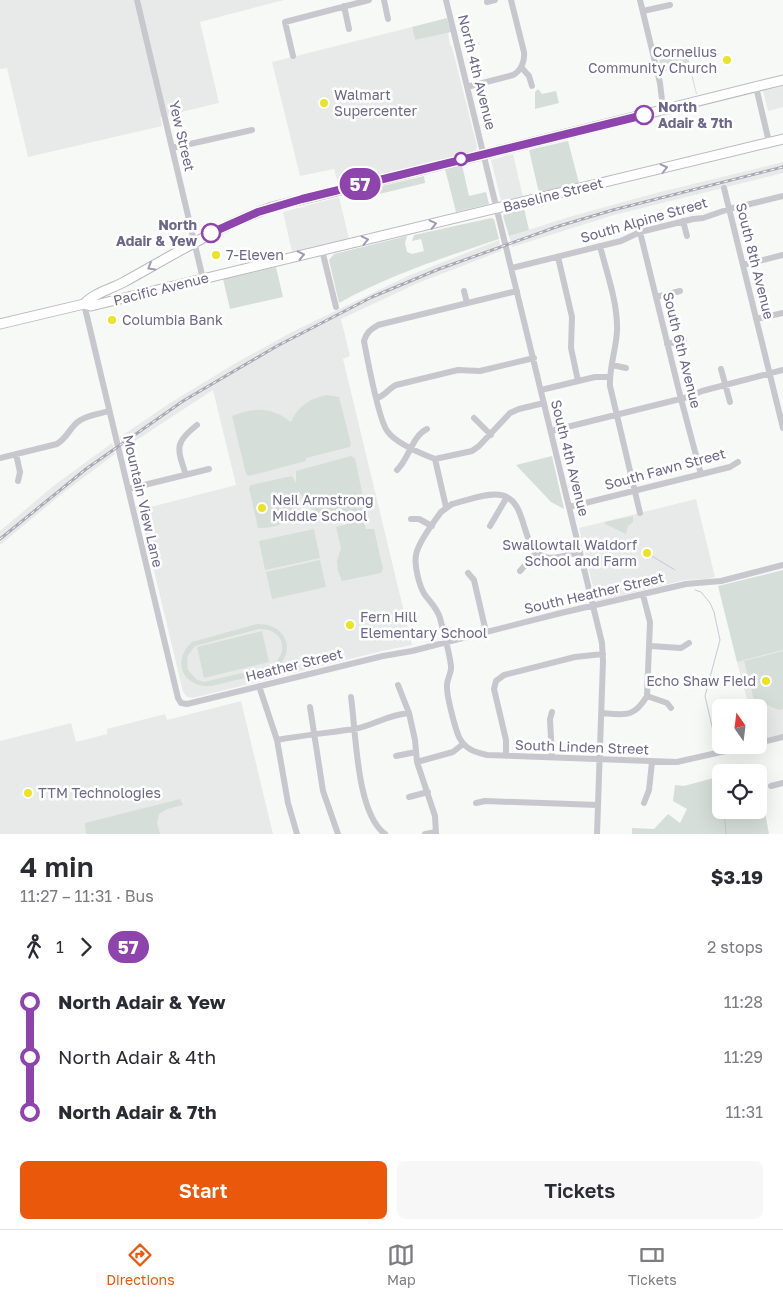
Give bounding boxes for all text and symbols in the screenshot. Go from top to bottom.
street label: North 4th Avenue [455,12,500,131]
place label: Cornelius Community Church [588,43,717,76]
marker: Cornelius Community Church [721,54,733,66]
place label: Walmart Supercenter [334,86,417,119]
marker: Walmart Supercenter [318,97,330,109]
place label: North Adair & 7th [658,98,732,131]
street label: Yew Street [166,99,199,173]
marker: North Adair & 7th [634,105,654,125]
unlabelled marker [454,152,468,166]
one-way arrow [660,163,669,174]
line badge: 57 [338,168,382,200]
text: 57 [350,173,370,195]
street label: Baseline Street [501,174,605,215]
street label: South Alpine Street [578,193,709,246]
street label: South 8th Avenue [733,201,778,321]
place label: North Adair & Yew [116,216,197,249]
one-way arrow [429,219,438,230]
marker: North Adair & Yew [201,223,221,243]
one-way arrow [361,235,370,246]
place label: 7-Eleven [226,246,284,263]
marker: 7-Eleven [210,249,222,261]
one-way arrow [297,250,306,261]
one-way arrow [148,260,157,270]
street label: Pacific Avenue [111,268,210,309]
street label: South 6th Avenue [660,290,705,410]
place label: Columbia Bank [122,311,223,328]
marker: Columbia Bank [106,314,118,326]
street label: South 4th Avenue [548,398,593,518]
street label: Mountain View Lane [120,433,167,569]
street label: South Fawn Street [603,444,727,493]
place label: Neil Armstrong Middle School [272,491,374,524]
marker: Neil Armstrong Middle School [256,502,268,514]
place label: Swallowtail Waldorf School and Farm [502,536,637,569]
marker: Swallowtail Waldorf School and Farm [641,547,653,559]
street label: South Heather Street [522,568,665,617]
place label: Fern Hill Elementary School [360,608,487,641]
marker: Fern Hill Elementary School [344,619,356,631]
street label: Heather Street [244,644,344,685]
place label: Echo Shaw Field [646,672,756,689]
marker: Echo Shaw Field [760,675,772,687]
north arrow [712,699,768,754]
map controls [712,699,767,819]
street label: South Linden Street [515,736,649,757]
button: locate [712,764,767,819]
place label: TTM Technologies [38,784,161,801]
marker: TTM Technologies [22,787,34,799]
text: 4 min [20,850,94,883]
text: $3.19 [711,865,763,888]
text: 11:27 – 11:31 · Bus [20,886,154,906]
icon: walk [20,933,48,961]
icon: forward [72,933,100,961]
text: 57 [118,936,139,958]
text: 1 [56,937,64,957]
text: 2 stops [707,937,763,957]
text: North Adair & Yew [58,990,226,1013]
text: 11:28 [724,992,763,1012]
text: North Adair & 4th [58,1045,216,1068]
text: 11:29 [724,1047,763,1067]
text: North Adair & 7th [58,1100,217,1123]
text: 11:31 [726,1102,763,1122]
button: Start [20,1161,387,1219]
button: Tickets [397,1161,763,1219]
tab: Directions [106,1241,175,1288]
tab: Map [387,1241,416,1288]
tab: Tickets [628,1241,677,1288]

